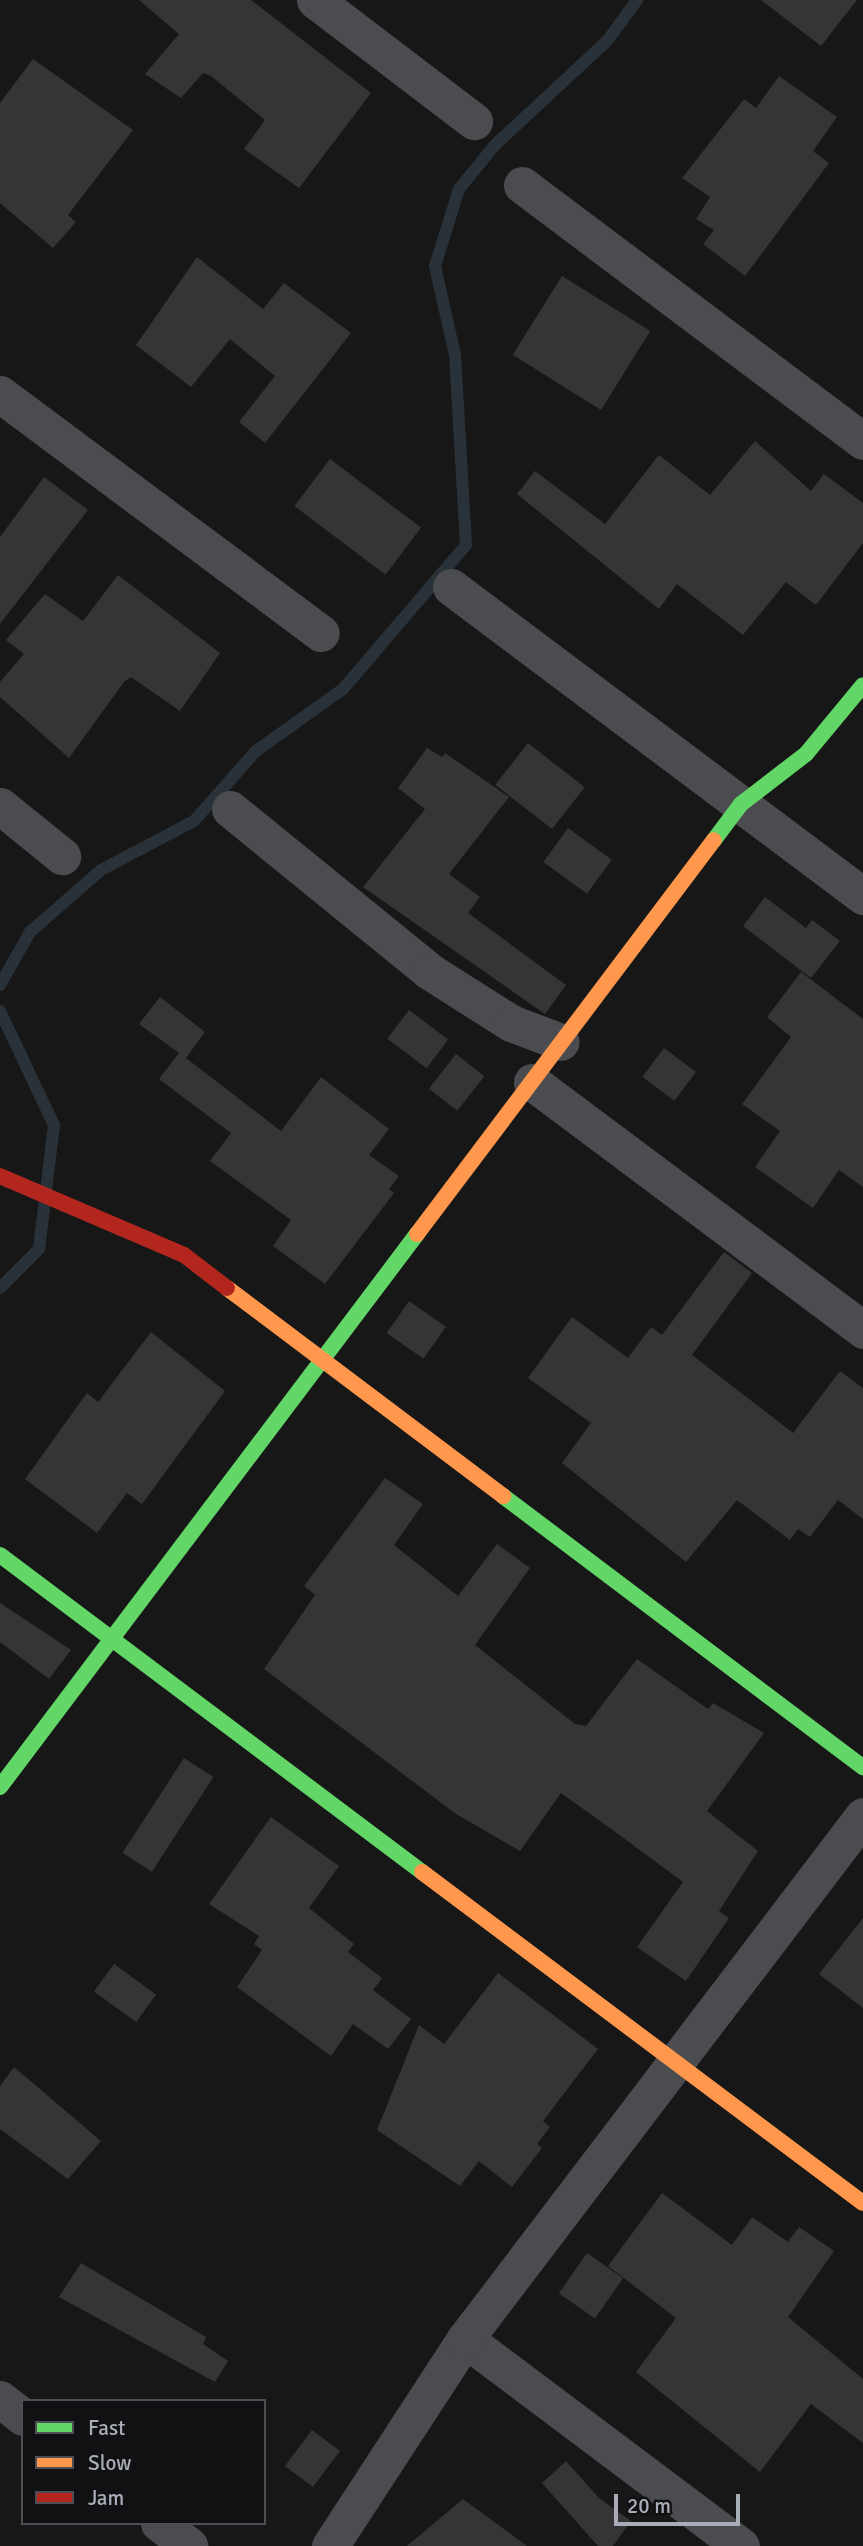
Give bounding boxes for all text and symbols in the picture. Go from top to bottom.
legend [21,2399,266,2525]
text: Fast [88,2415,125,2441]
text: Slow [88,2450,132,2476]
scale bar [618,2480,744,2524]
text: Jam [88,2485,124,2511]
text: 20 m [627,2493,671,2519]

